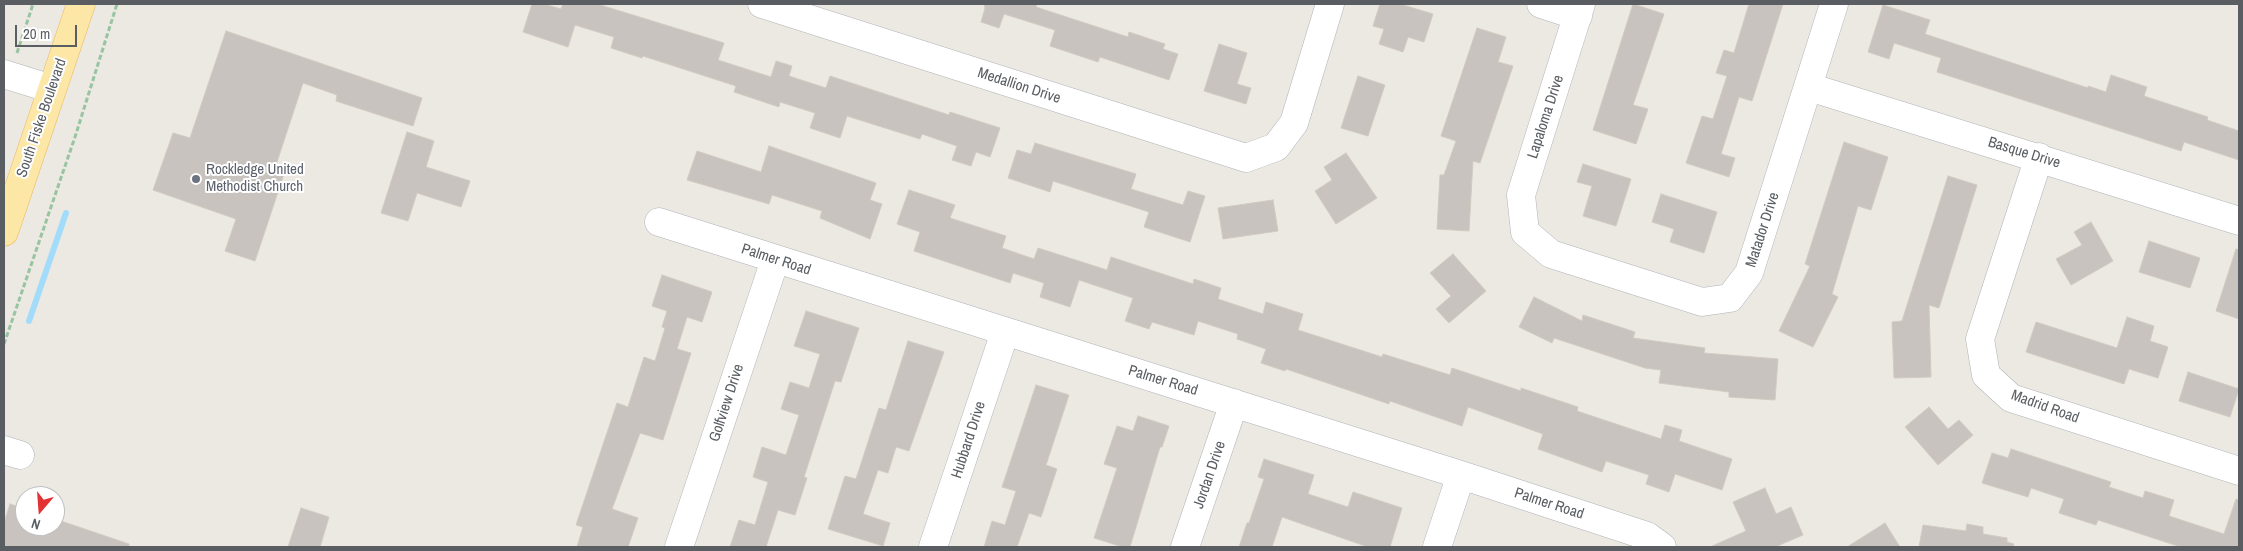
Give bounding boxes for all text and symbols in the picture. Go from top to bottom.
scale bar [18,15,80,47]
text: 20 m [23,23,50,44]
street label: South Fiske Boulevard [13,56,71,180]
street label: Medallion Drive [975,64,1063,108]
street label: Lapaloma Drive [1524,73,1568,161]
street label: Basque Drive [1986,133,2062,173]
place label: Rockledge United Methodist Church [206,161,304,196]
marker: Rockledge United Methodist Church [190,173,202,185]
street label: Matador Drive [1742,190,1784,270]
street label: Palmer Road [739,240,813,280]
street label: Golfview Drive [706,362,748,444]
street label: Palmer Road [1126,362,1200,400]
street label: Madrid Road [2009,386,2081,428]
street label: Hubbard Drive [948,399,990,481]
street label: Jordan Drive [1190,439,1230,511]
street label: Palmer Road [1512,484,1586,524]
north arrow [15,486,65,536]
text: N [29,514,42,534]

